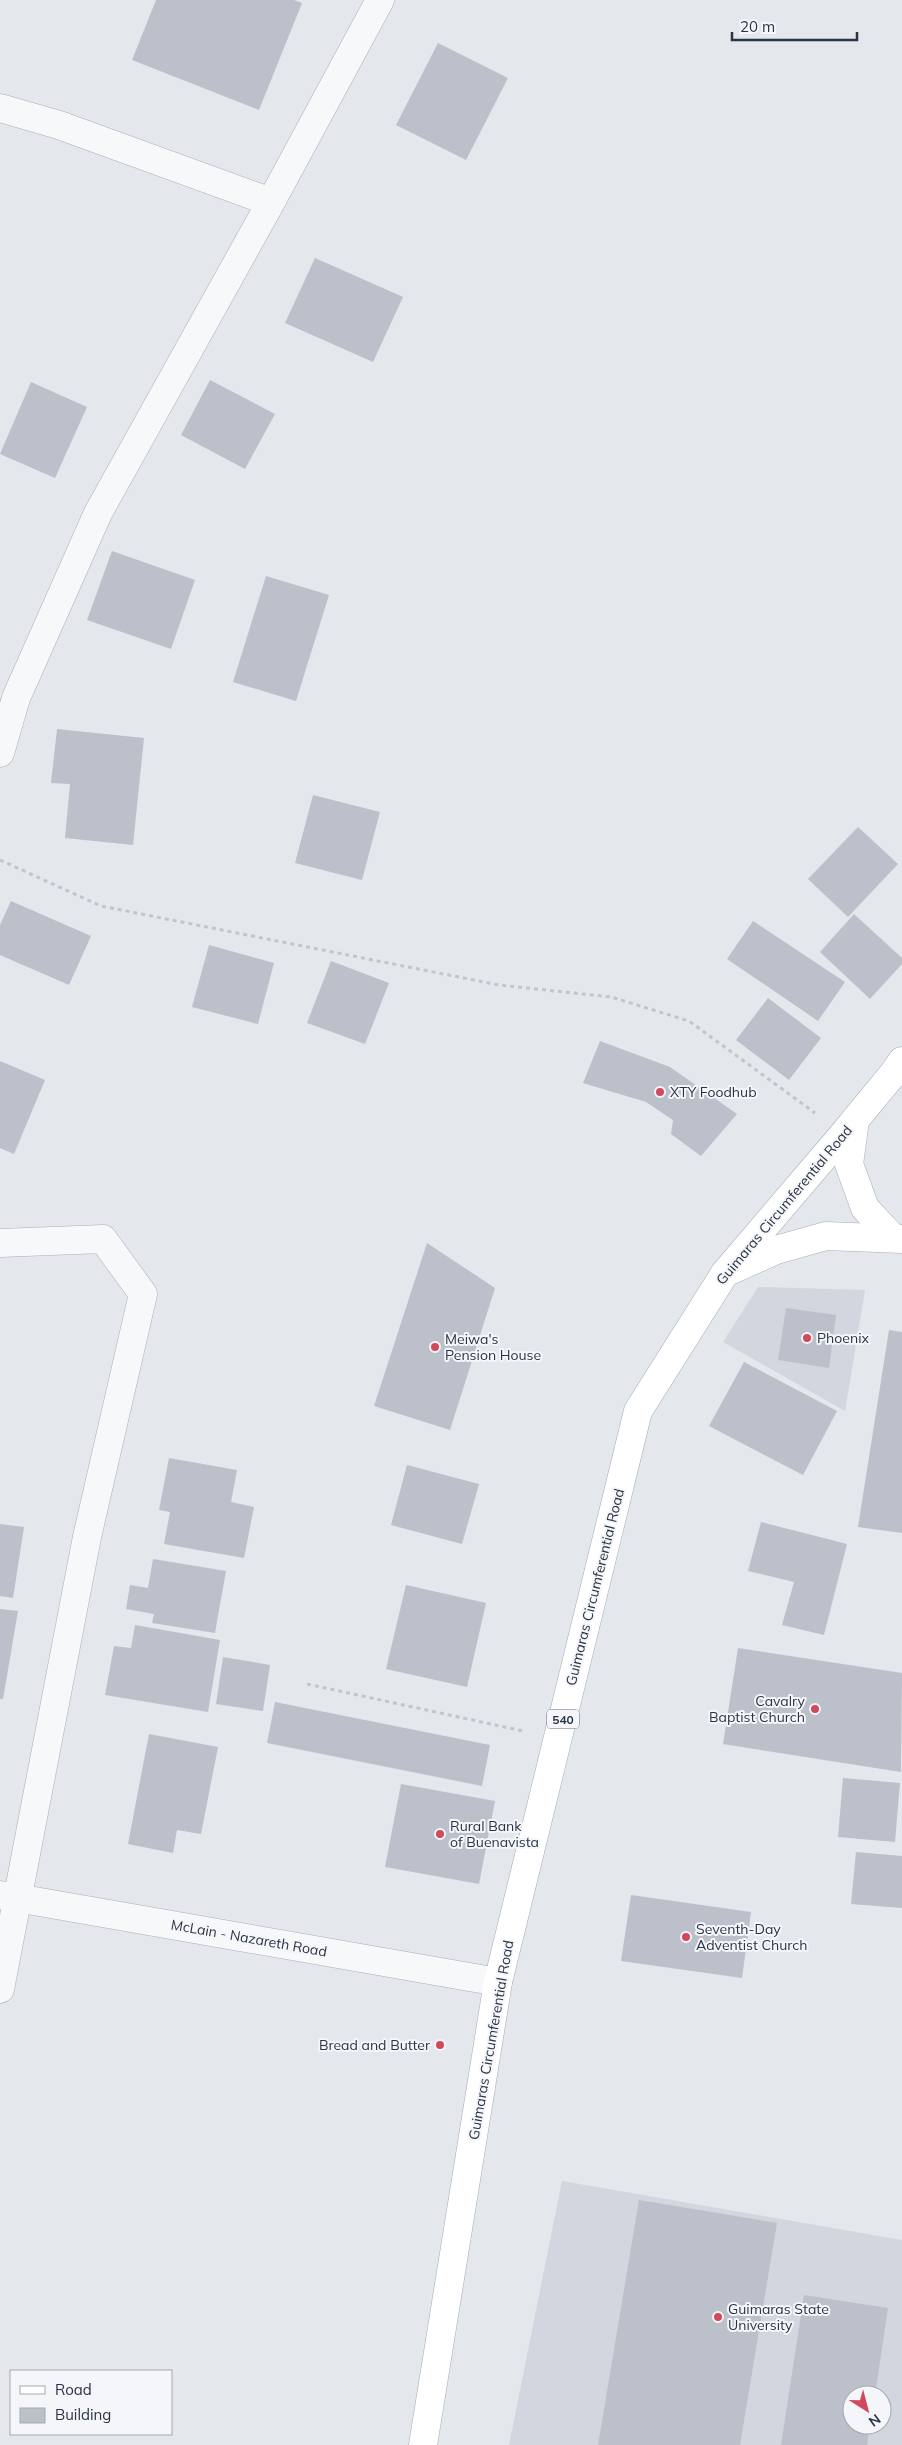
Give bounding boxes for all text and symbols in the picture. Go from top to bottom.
scale bar [732,10,857,42]
text: 20 m [740,17,775,36]
place label: XTY Foodhub [670,1083,757,1101]
marker: XTY Foodhub [654,1086,666,1098]
street label: Guimaras Circumferential Road [712,1122,856,1288]
place label: Phoenix [817,1329,869,1347]
place label: Meiwa's Pension House [445,1330,541,1364]
marker: Phoenix [801,1332,813,1344]
marker: Meiwa's Pension House [429,1341,441,1353]
street label: Guimaras Circumferential Road [562,1487,628,1687]
place label: Cavalry Baptist Church [709,1692,806,1726]
marker: Cavalry Baptist Church [809,1703,821,1715]
road number: 540 [547,1710,579,1728]
place label: Rural Bank of Buenavista [450,1817,539,1851]
marker: Rural Bank of Buenavista [434,1828,446,1840]
street label: McLain - Nazareth Road [170,1915,328,1961]
place label: Seventh-Day Adventist Church [696,1920,807,1954]
marker: Seventh-Day Adventist Church [680,1931,692,1943]
street label: Guimaras Circumferential Road [465,1939,517,2141]
place label: Bread and Butter [319,2036,431,2054]
marker: Bread and Butter [434,2039,446,2051]
place label: Guimaras State University [728,2300,829,2334]
marker: Guimaras State University [712,2311,724,2323]
legend [10,2370,172,2435]
text: Road [55,2380,92,2399]
north arrow [842,2385,892,2435]
text: Building [55,2405,111,2424]
text: N [865,2410,884,2431]

